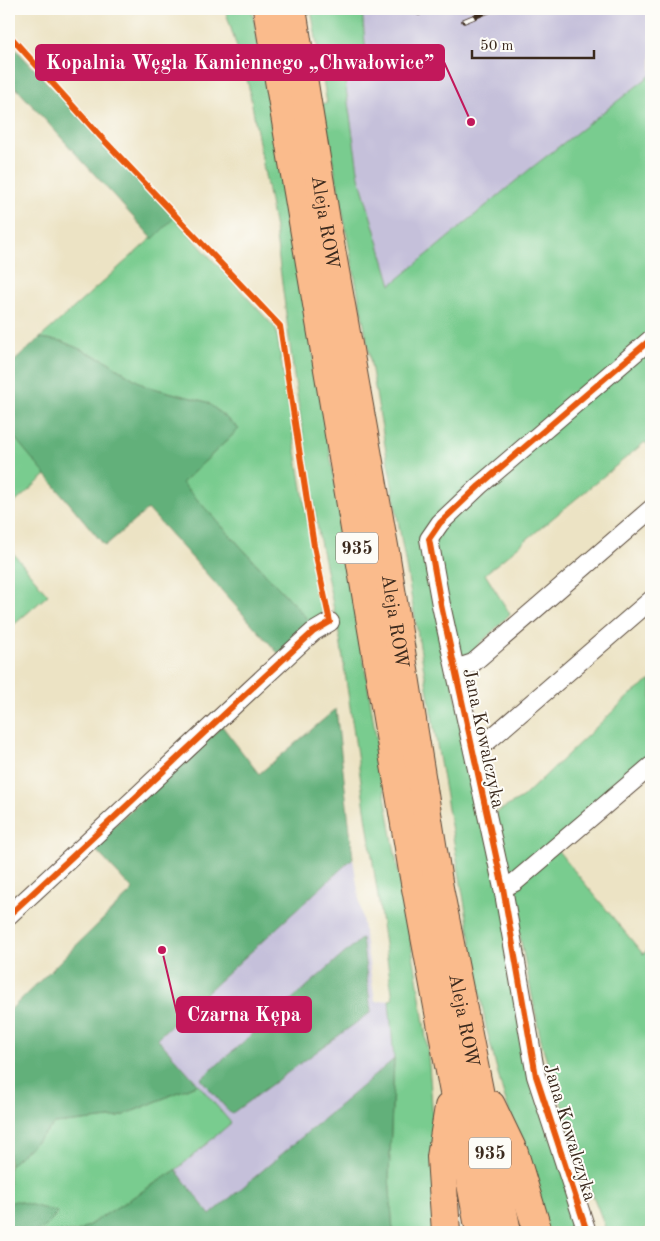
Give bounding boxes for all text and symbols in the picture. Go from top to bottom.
scale bar [472,28,595,60]
text: 50 m [480,39,514,54]
callout: Kopalnia Węgla Kamiennego „Chwałowice” [36,45,444,80]
text: Kopalnia Węgla Kamiennego „Chwałowice” [46,54,434,74]
street label: Aleja ROW [307,174,341,271]
road number: 935 [336,532,378,564]
street label: Aleja ROW [377,573,411,670]
street label: Jana Kowalczyka [458,667,507,811]
street label: Aleja ROW [444,972,481,1069]
callout: Czarna Kępa [177,997,311,1032]
text: Czarna Kępa [187,1006,301,1026]
street label: Jana Kowalczyka [539,1062,599,1204]
road number: 935 [469,1138,511,1168]

